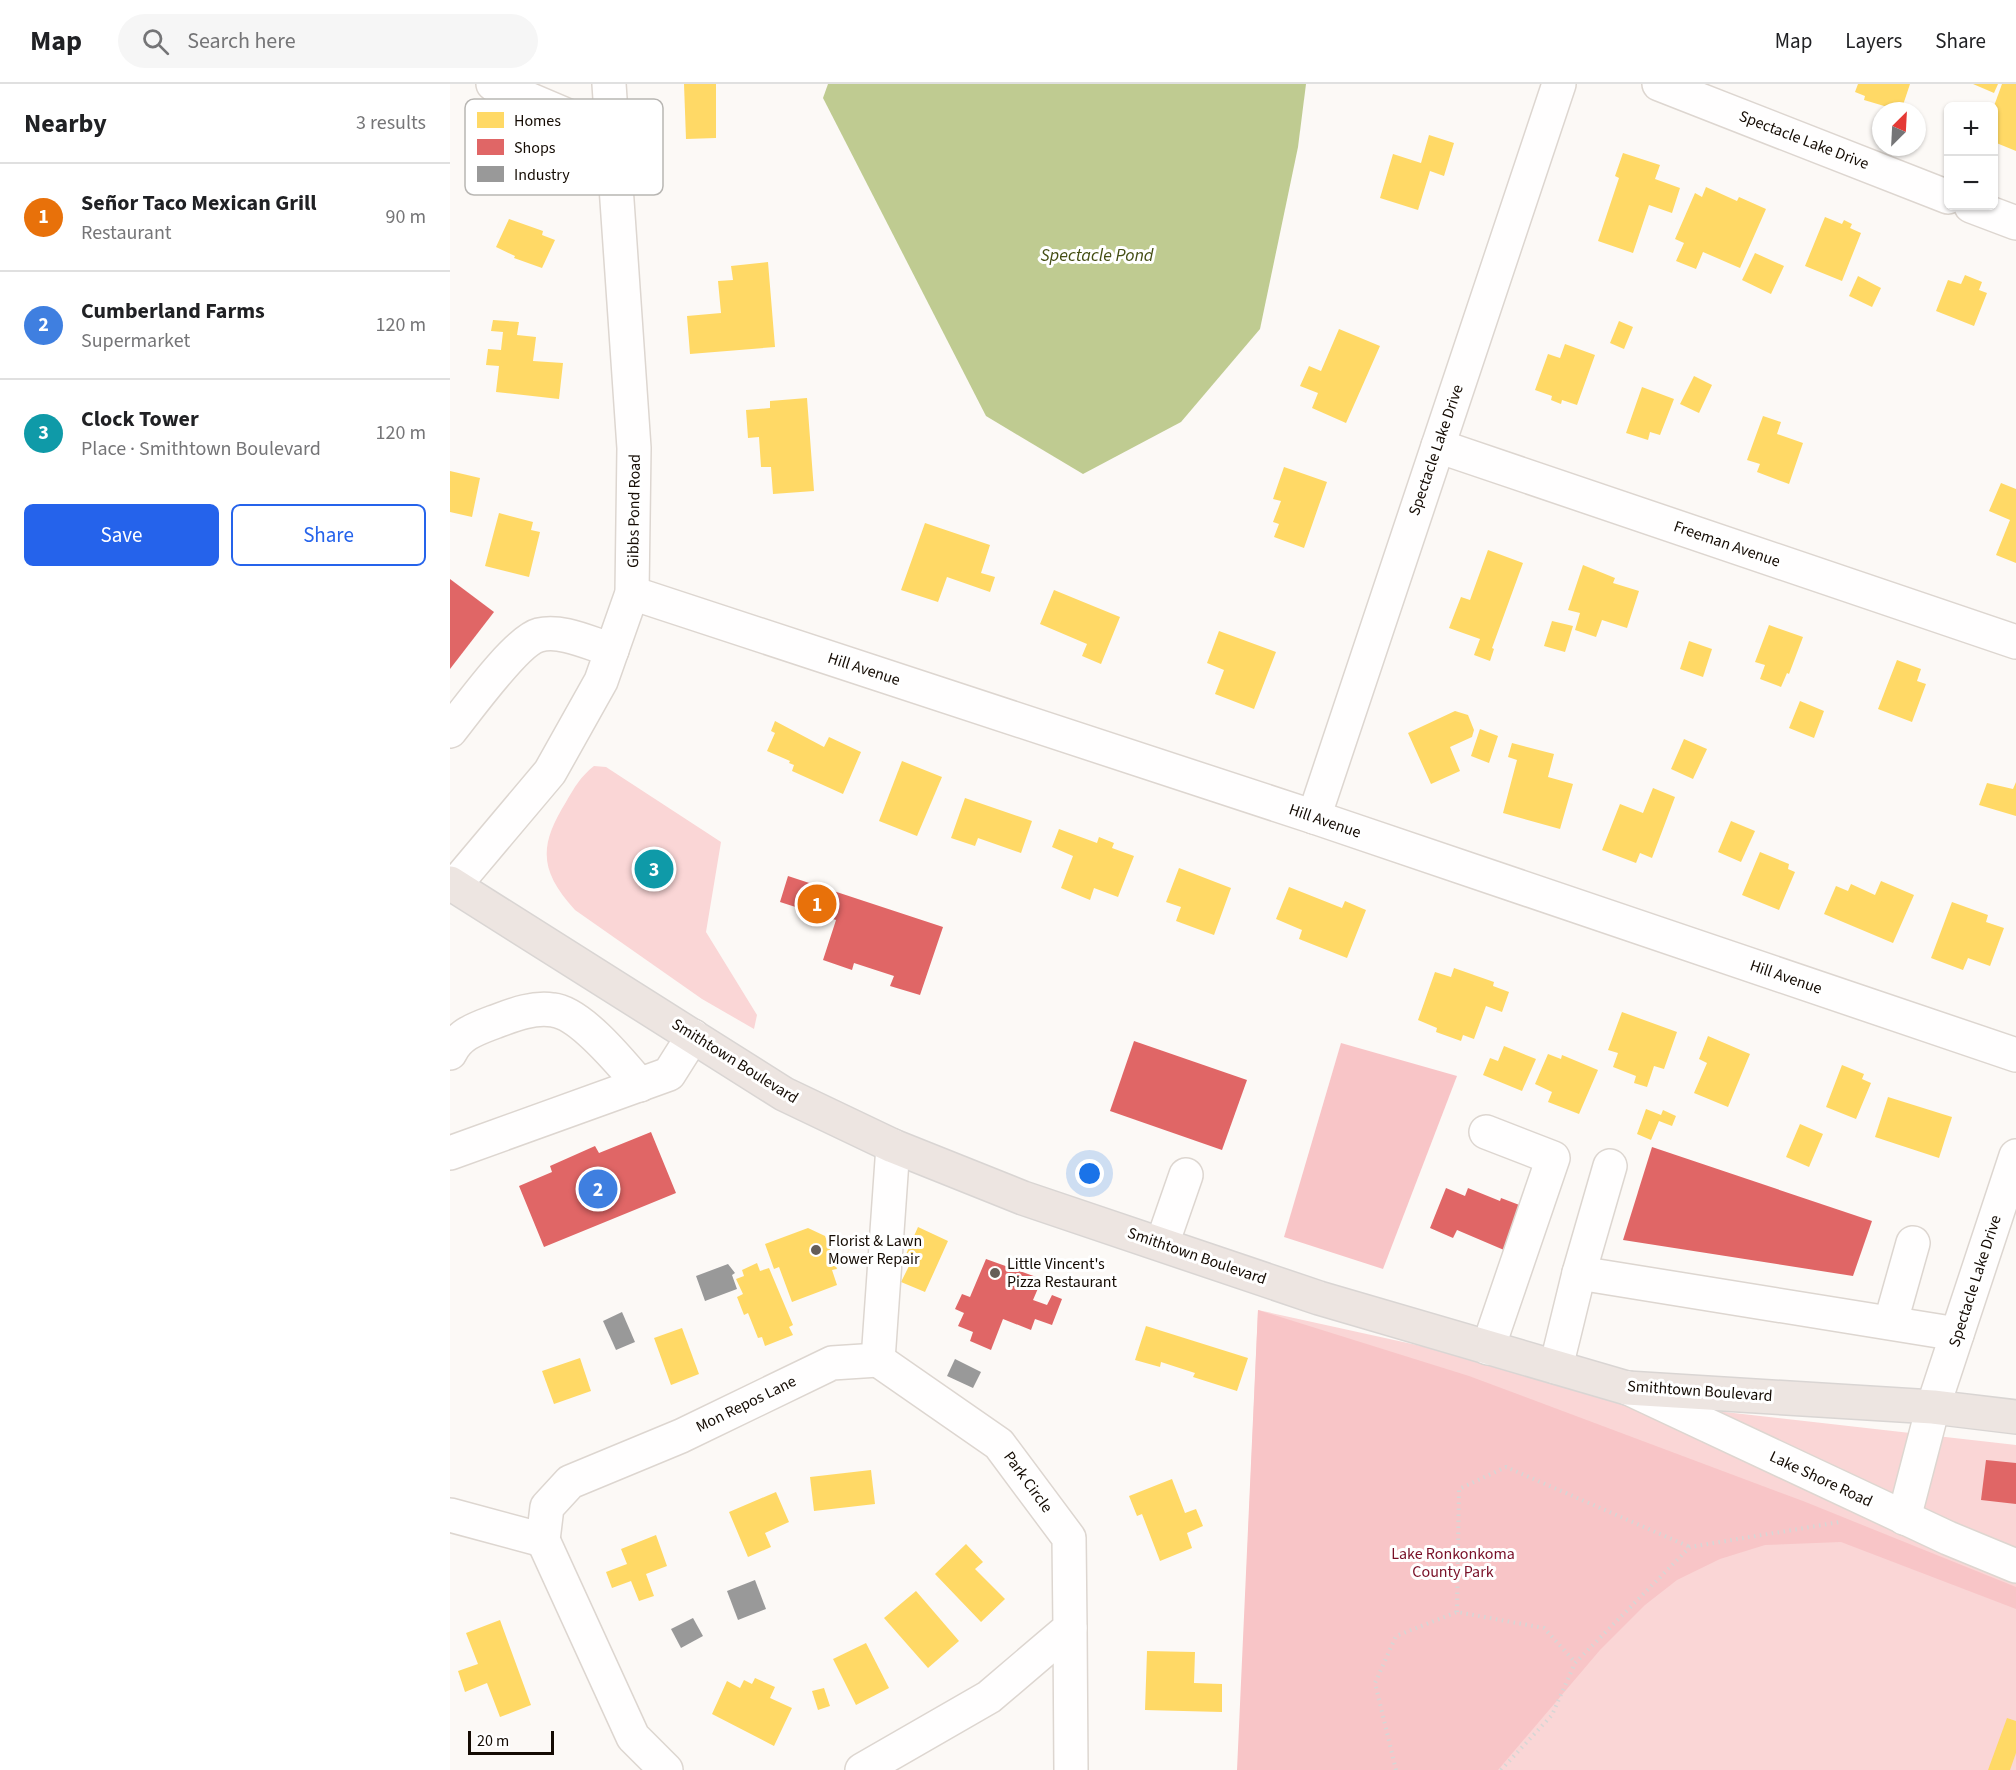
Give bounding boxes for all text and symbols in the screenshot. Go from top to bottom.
search box [118,14,538,68]
text: Map [30,21,82,61]
icon: search [139,25,172,58]
text: Search here [187,25,296,57]
text: Map [1775,26,1812,56]
text: Layers [1845,26,1902,56]
text: Share [1935,26,1986,56]
legend [465,99,663,195]
north arrow [1872,102,1926,156]
map controls [1944,102,1998,210]
button: + [1944,102,1998,156]
text: Nearby [24,105,107,142]
street label: Spectacle Lake Drive [1736,105,1872,175]
text: 3 results [356,109,426,137]
text: Homes [514,110,561,132]
text: Shops [514,137,556,159]
button: − [1944,156,1998,210]
text: Industry [514,164,570,186]
text: Señor Taco Mexican Grill [81,187,317,219]
text: 1 [38,203,49,231]
text: 90 m [386,203,426,231]
text: Restaurant [81,219,172,247]
water label: Spectacle Pond [1041,243,1154,268]
text: Cumberland Farms [81,295,265,327]
text: 2 [38,311,49,339]
text: 120 m [376,311,426,339]
text: Supermarket [81,327,190,355]
street label: Spectacle Lake Drive [1403,381,1469,519]
text: Clock Tower [81,403,199,435]
text: 3 [38,419,49,447]
text: 120 m [376,419,426,447]
text: Place · Smithtown Boulevard [81,435,321,463]
street label: Gibbs Pond Road [622,454,646,568]
button: Save [24,504,219,566]
button: Share [231,504,426,566]
street label: Freeman Avenue [1671,515,1783,573]
street label: Hill Avenue [825,647,903,691]
street label: Hill Avenue [1286,798,1364,844]
pin: 3 [634,846,674,892]
pin: 1 [798,882,836,926]
street label: Hill Avenue [1747,954,1825,1000]
street label: Smithtown Boulevard [667,1013,803,1109]
your location [1075,1159,1104,1188]
pin: 2 [578,1166,618,1212]
street label: Spectacle Lake Drive [1943,1212,2007,1350]
street label: Smithtown Boulevard [1125,1222,1269,1290]
place label: Florist & Lawn Mower Repair [828,1230,922,1270]
marker: Florist & Lawn Mower Repair [809,1243,823,1257]
place label: Little Vincent's Pizza Restaurant [1007,1253,1118,1293]
marker: Little Vincent's Pizza Restaurant [988,1266,1002,1280]
street label: Mon Repos Lane [692,1370,800,1438]
street label: Smithtown Boulevard [1627,1375,1773,1407]
street label: Lake Shore Road [1766,1445,1876,1513]
street label: Park Circle [998,1447,1058,1517]
park label: Lake Ronkonkoma County Park [1391,1543,1515,1583]
scale bar [468,1728,554,1756]
text: 20 m [477,1730,509,1752]

